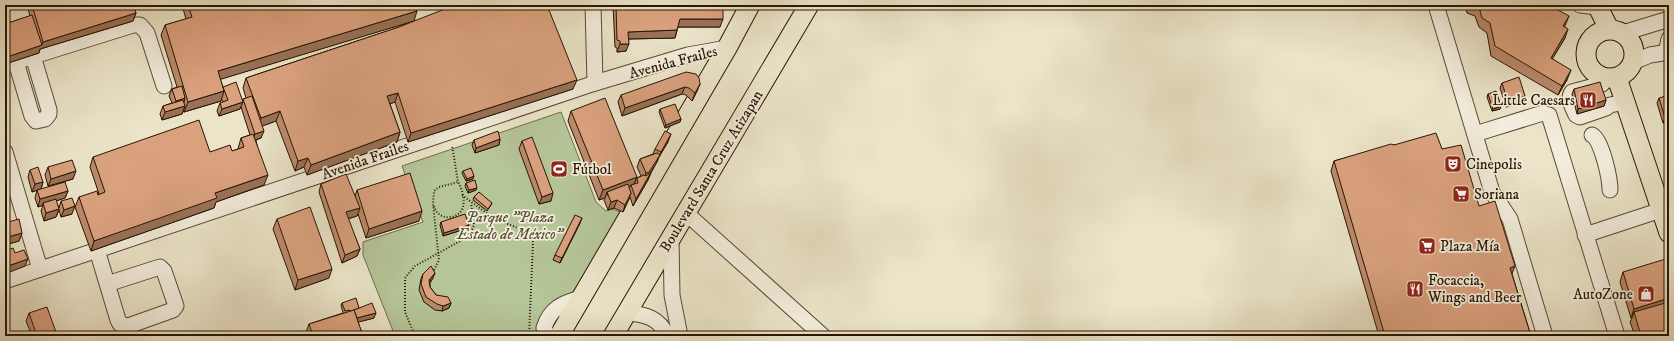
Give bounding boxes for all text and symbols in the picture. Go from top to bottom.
street label: Avenida Frailes [627,42,719,83]
street label: Boulevard Santa Cruz Atizapan [655,87,767,256]
restaurant icon: Little Caesars [1578,90,1598,110]
place label: Little Caesars [1492,91,1575,110]
street label: Avenida Frailes [319,137,411,184]
theatre icon: Cinepolis [1443,154,1463,174]
place label: Cinepolis [1466,155,1522,174]
sports icon: Fútbol [549,159,569,179]
place label: Fútbol [572,160,612,179]
supermarket icon: Soriana [1451,184,1471,204]
place label: Soriana [1474,185,1520,204]
park label: Parque "Plaza Estado de México" [456,208,565,244]
supermarket icon: Plaza Mía [1417,236,1437,256]
place label: Plaza Mía [1440,237,1500,256]
place label: Focaccia, Wings and Beer [1427,271,1522,307]
restaurant icon: Focaccia, Wings and Beer [1405,279,1425,299]
shop icon: AutoZone [1636,284,1656,304]
place label: AutoZone [1573,285,1633,304]

